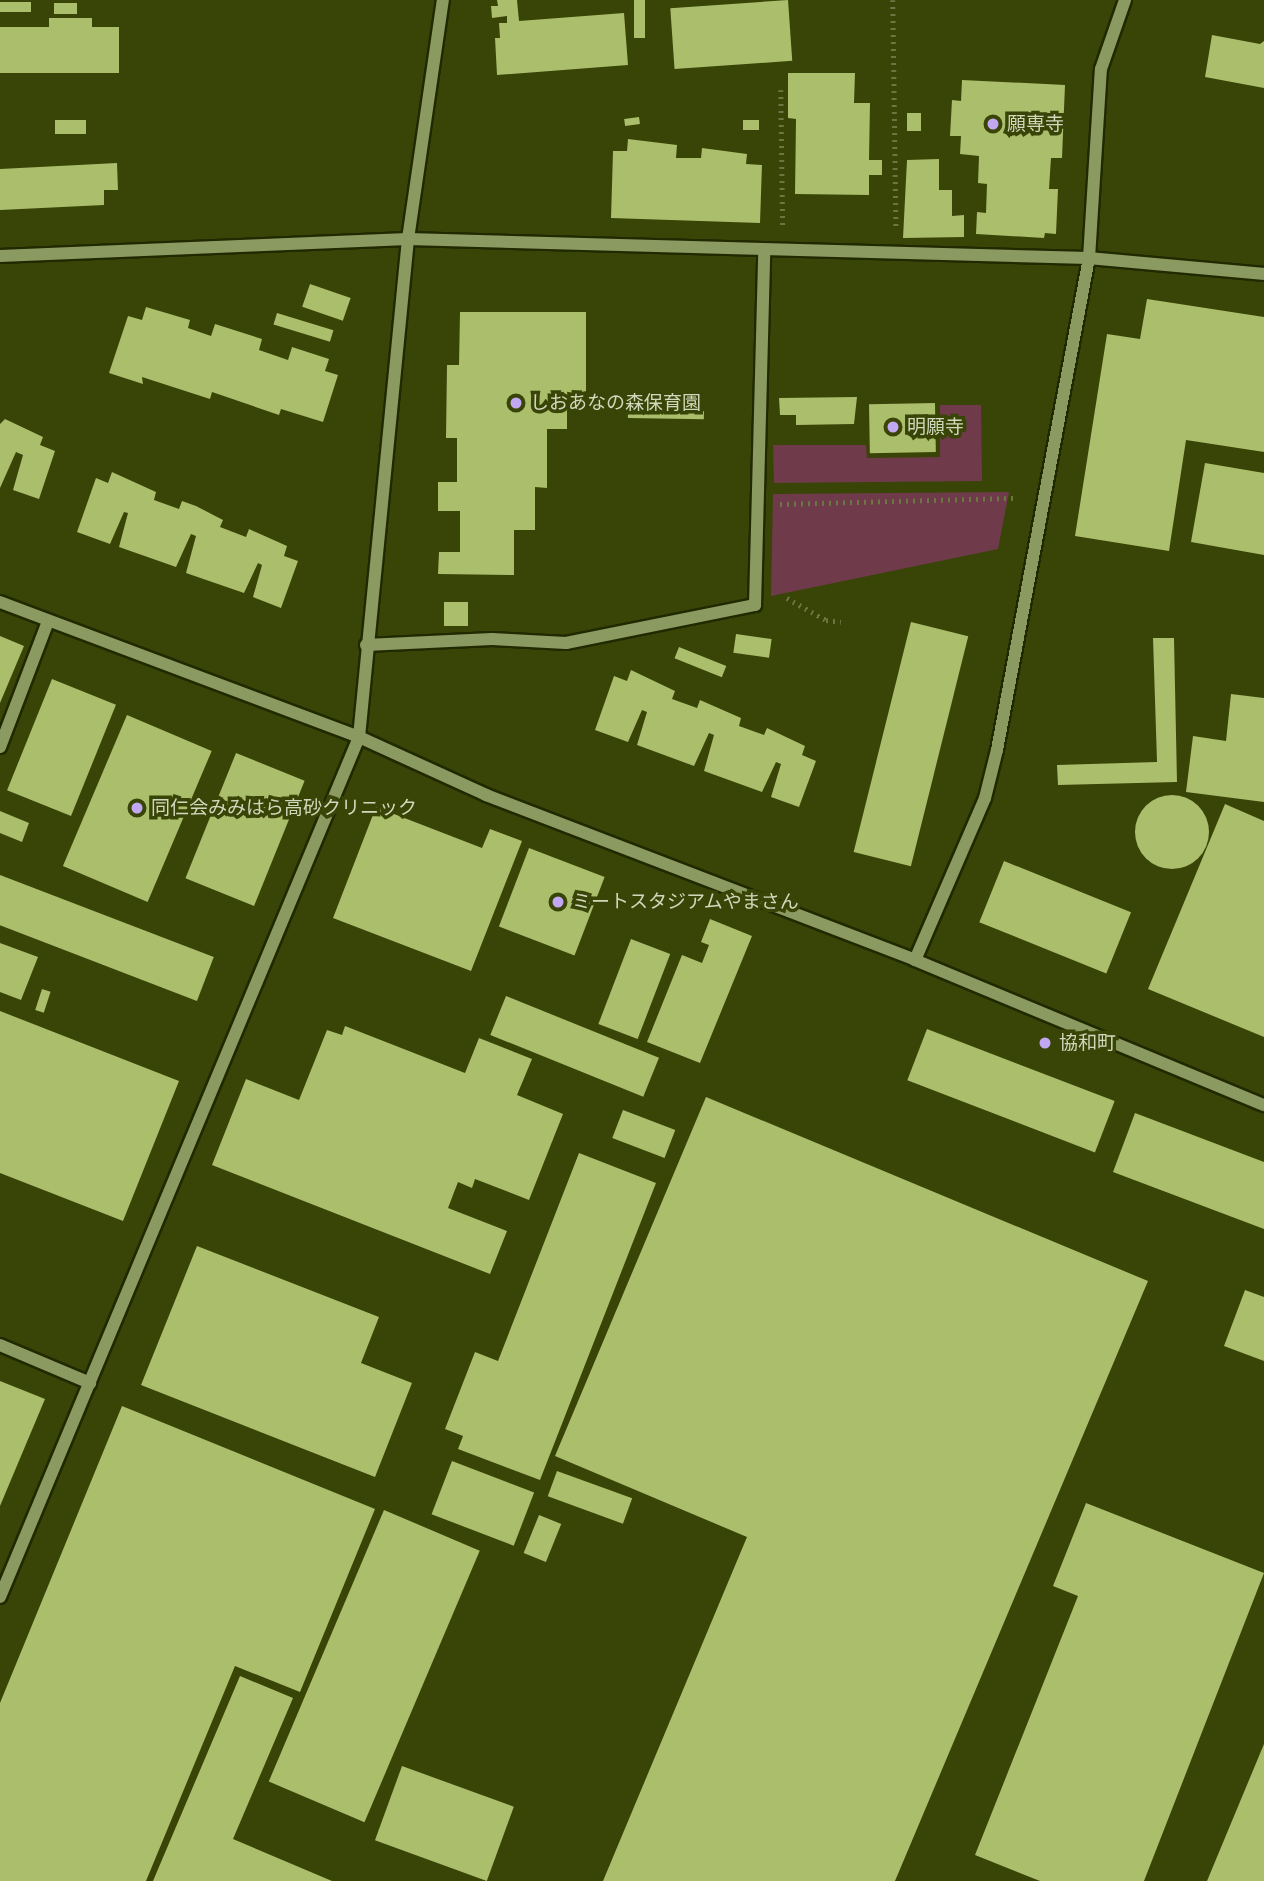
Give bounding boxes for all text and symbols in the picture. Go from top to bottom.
place label: 願専寺 [1007,113,1064,135]
marker: 願専寺 [985,116,1001,132]
place label: しおあなの森保育園 [530,392,701,414]
marker: しおあなの森保育園 [508,395,524,411]
place label: 明願寺 [907,416,964,438]
marker: 明願寺 [885,419,901,435]
place label: 同仁会みみはら高砂クリニック [151,797,417,819]
marker: 同仁会みみはら高砂クリニック [129,800,145,816]
place label: ミートスタジアムやまさん [572,891,800,913]
marker: ミートスタジアムやまさん [550,894,566,910]
place label: 協和町 [1059,1032,1116,1054]
marker: 協和町 [1037,1035,1053,1051]

